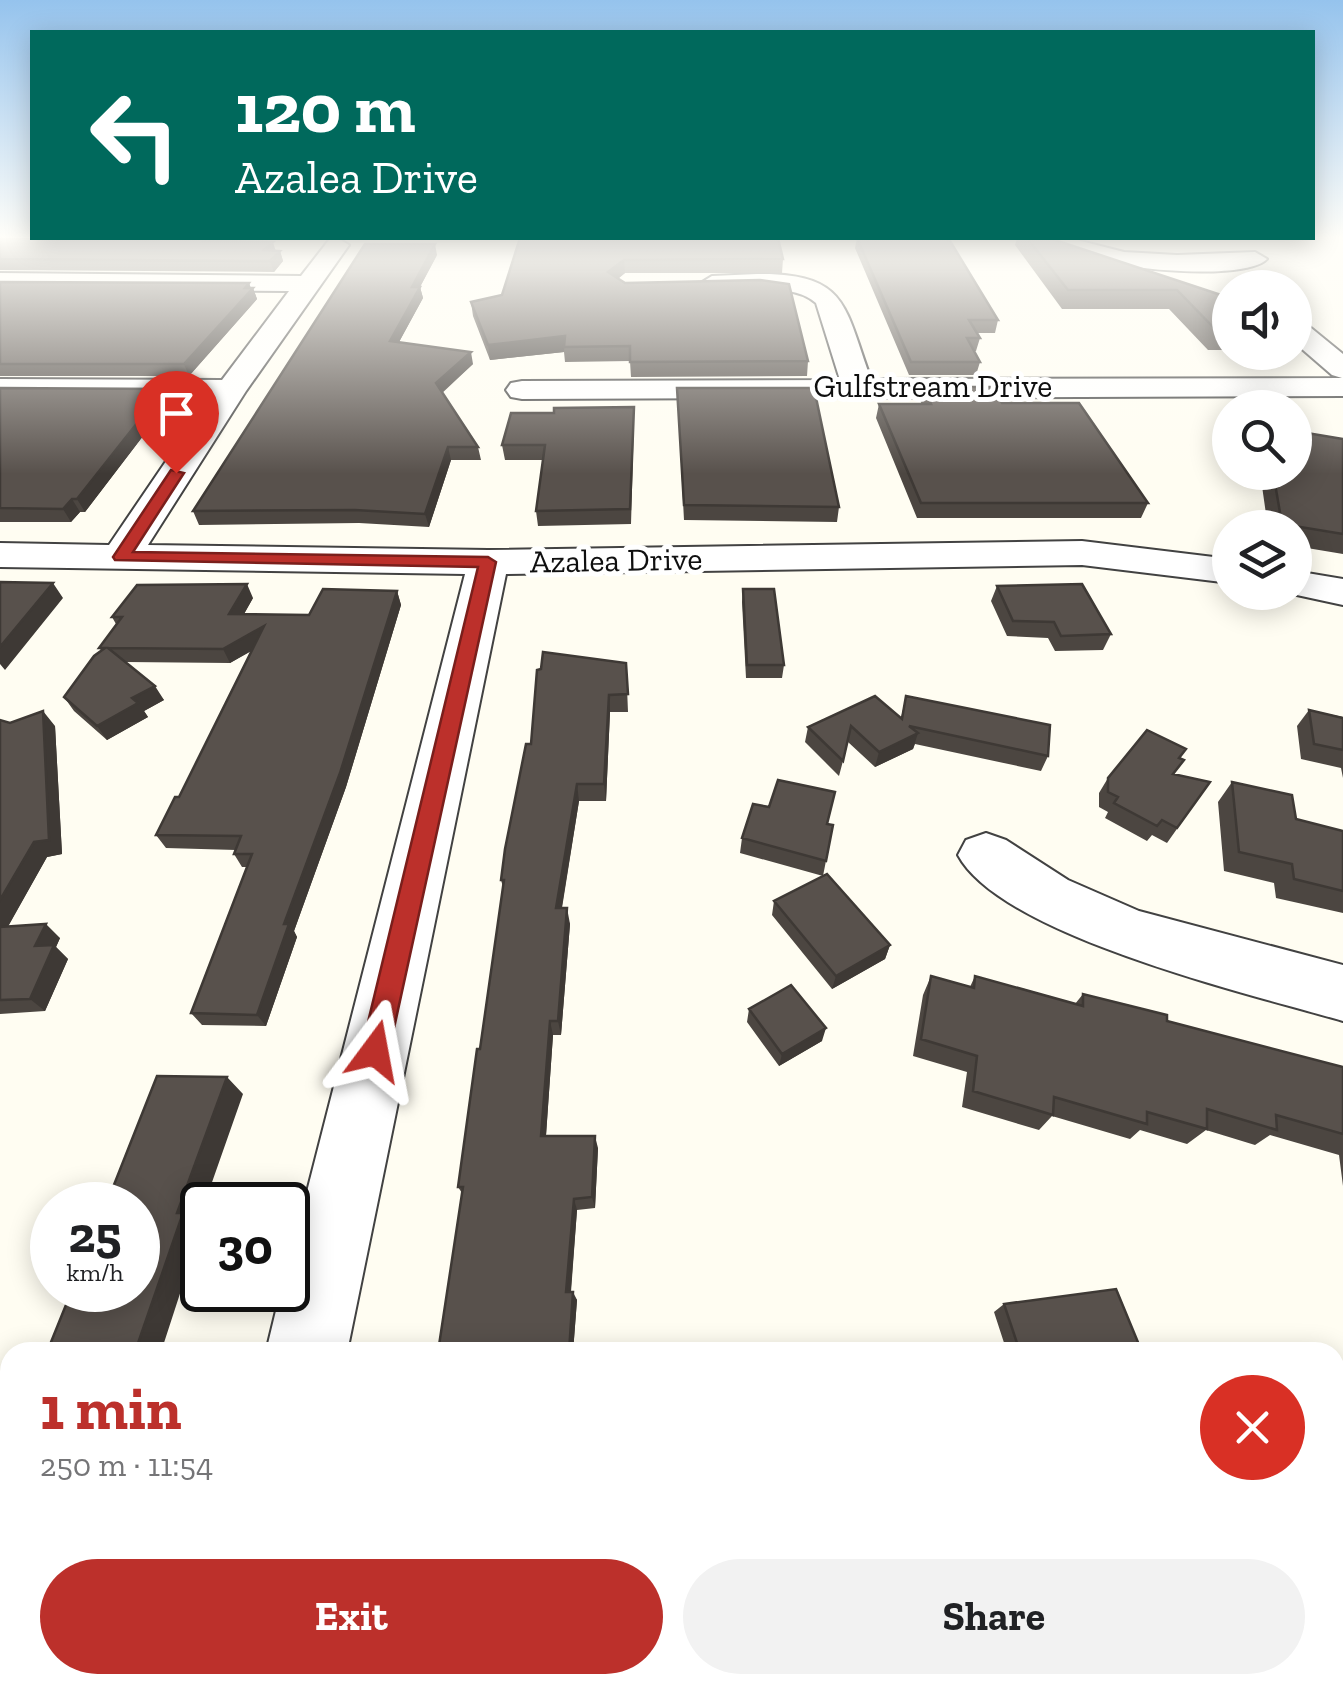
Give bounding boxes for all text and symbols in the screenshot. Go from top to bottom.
text: 120 m [235,66,416,150]
icon: left [70,70,200,200]
text: Azalea Drive [235,151,478,205]
map controls [1212,270,1312,610]
button: sound [1212,270,1312,370]
street label: Gulfstream Drive [814,367,1052,405]
pin [134,371,219,474]
icon: arrive [149,386,204,441]
button: search [1212,390,1312,490]
button: layers [1212,510,1312,610]
street label: Azalea Drive [529,539,703,581]
position arrow [323,999,427,1103]
speed limit sign: 30 [180,1182,310,1312]
text: 25 [69,1205,121,1265]
text: km/h [66,1257,124,1287]
text: 1 min [40,1372,182,1444]
button: close [1200,1375,1305,1480]
text: 250 m · 11:54 [40,1446,213,1484]
button: Exit [40,1559,663,1674]
button: Share [683,1559,1305,1674]

